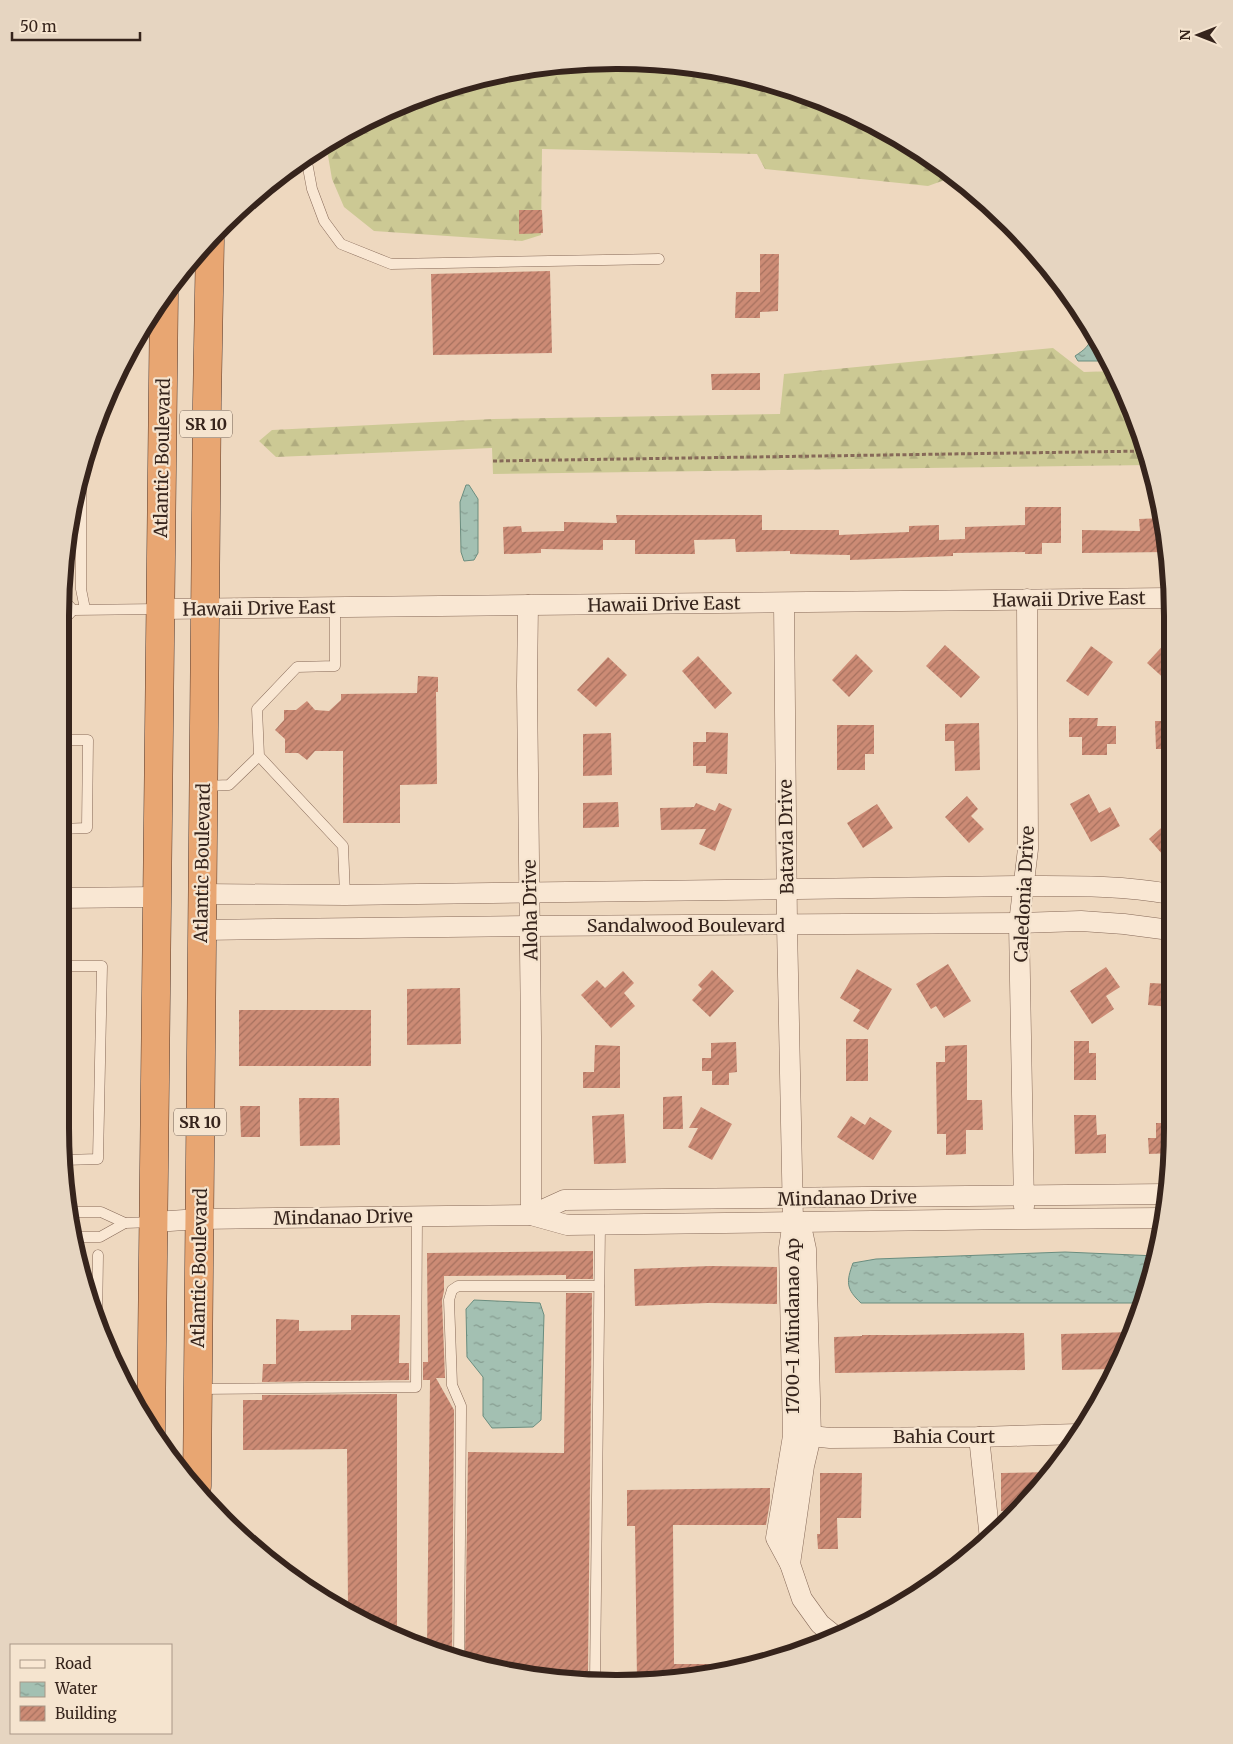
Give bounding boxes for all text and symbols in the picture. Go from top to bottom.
scale bar [12,10,140,42]
north arrow [1173,10,1223,60]
text: 50 m [20,17,57,36]
text: N [1176,29,1194,41]
street label: Atlantic Boulevard [149,378,175,539]
road number: SR 10 [180,410,232,438]
street label: Hawaii Drive East [992,586,1146,612]
street label: Hawaii Drive East [587,591,741,617]
street label: Hawaii Drive East [182,595,336,621]
street label: Batavia Drive [773,779,799,895]
street label: Atlantic Boulevard [189,783,215,944]
street label: Caledonia Drive [1009,825,1039,963]
street label: Aloha Drive [518,859,542,962]
street label: Sandalwood Boulevard [587,914,785,937]
road number: SR 10 [174,1108,226,1136]
street label: Mindanao Drive [777,1185,917,1211]
street label: Atlantic Boulevard [186,1188,212,1349]
street label: Mindanao Drive [273,1204,413,1230]
street label: 1700-1 Mindanao Ap [781,1238,804,1414]
street label: Bahia Court [893,1425,995,1448]
legend [10,1644,172,1734]
text: Road [55,1654,91,1673]
text: Water [54,1679,98,1698]
text: Building [55,1704,117,1723]

